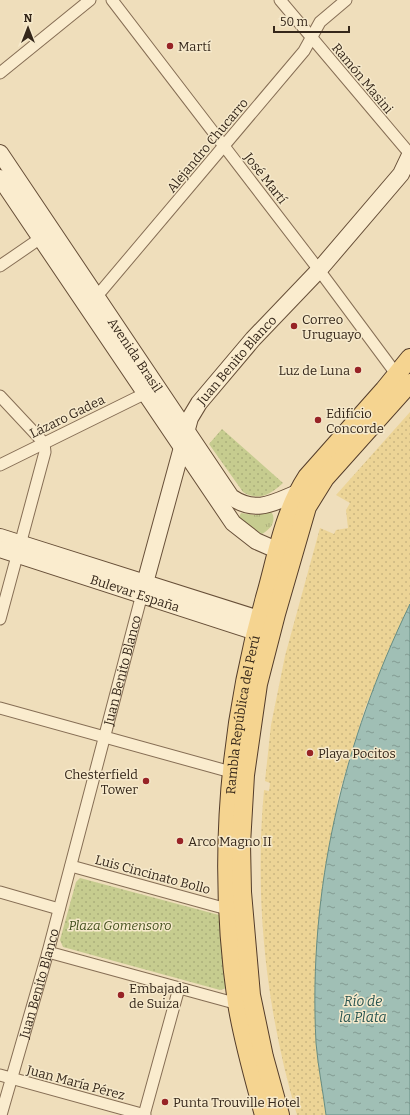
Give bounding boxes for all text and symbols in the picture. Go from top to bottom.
north arrow [8,8,48,48]
scale bar [274,8,349,34]
text: N [24,12,33,25]
text: 50 m [280,15,309,29]
place label: Martí [178,39,211,54]
street label: Ramón Masini [329,40,396,116]
marker: Martí [165,41,175,51]
street label: Alejandro Chucarro [164,95,251,195]
street label: José Martí [240,149,290,207]
street label: Juan Benito Blanco [193,312,280,409]
place label: Correo Uruguayo [302,312,362,342]
street label: Avenida Brasil [105,315,165,395]
marker: Correo Uruguayo [289,321,299,331]
place label: Luz de Luna [278,363,350,378]
marker: Luz de Luna [353,365,363,375]
street label: Lázaro Gadea [27,392,107,441]
place label: Edificio Concorde [326,406,384,436]
marker: Edificio Concorde [313,415,323,425]
street label: Bulevar España [88,572,182,615]
street label: Juan Benito Blanco [101,614,144,728]
street label: Rambla República del Perú [223,634,263,795]
place label: Playa Pocitos [318,746,396,761]
marker: Playa Pocitos [305,748,315,758]
place label: Chesterfield Tower [64,767,138,797]
marker: Chesterfield Tower [141,776,151,786]
place label: Arco Magno II [188,834,272,849]
marker: Arco Magno II [175,836,185,846]
street label: Luis Cincinato Bollo [94,852,212,897]
park label: Plaza Gomensoro [68,918,172,933]
street label: Juan Benito Blanco [16,927,62,1041]
place label: Embajada de Suiza [129,981,189,1011]
marker: Embajada de Suiza [116,990,126,1000]
water label: Río de la Plata [339,993,387,1026]
street label: Juan María Pérez [24,1062,127,1103]
place label: Punta Trouville Hotel [173,1095,300,1110]
marker: Punta Trouville Hotel [160,1097,170,1107]

